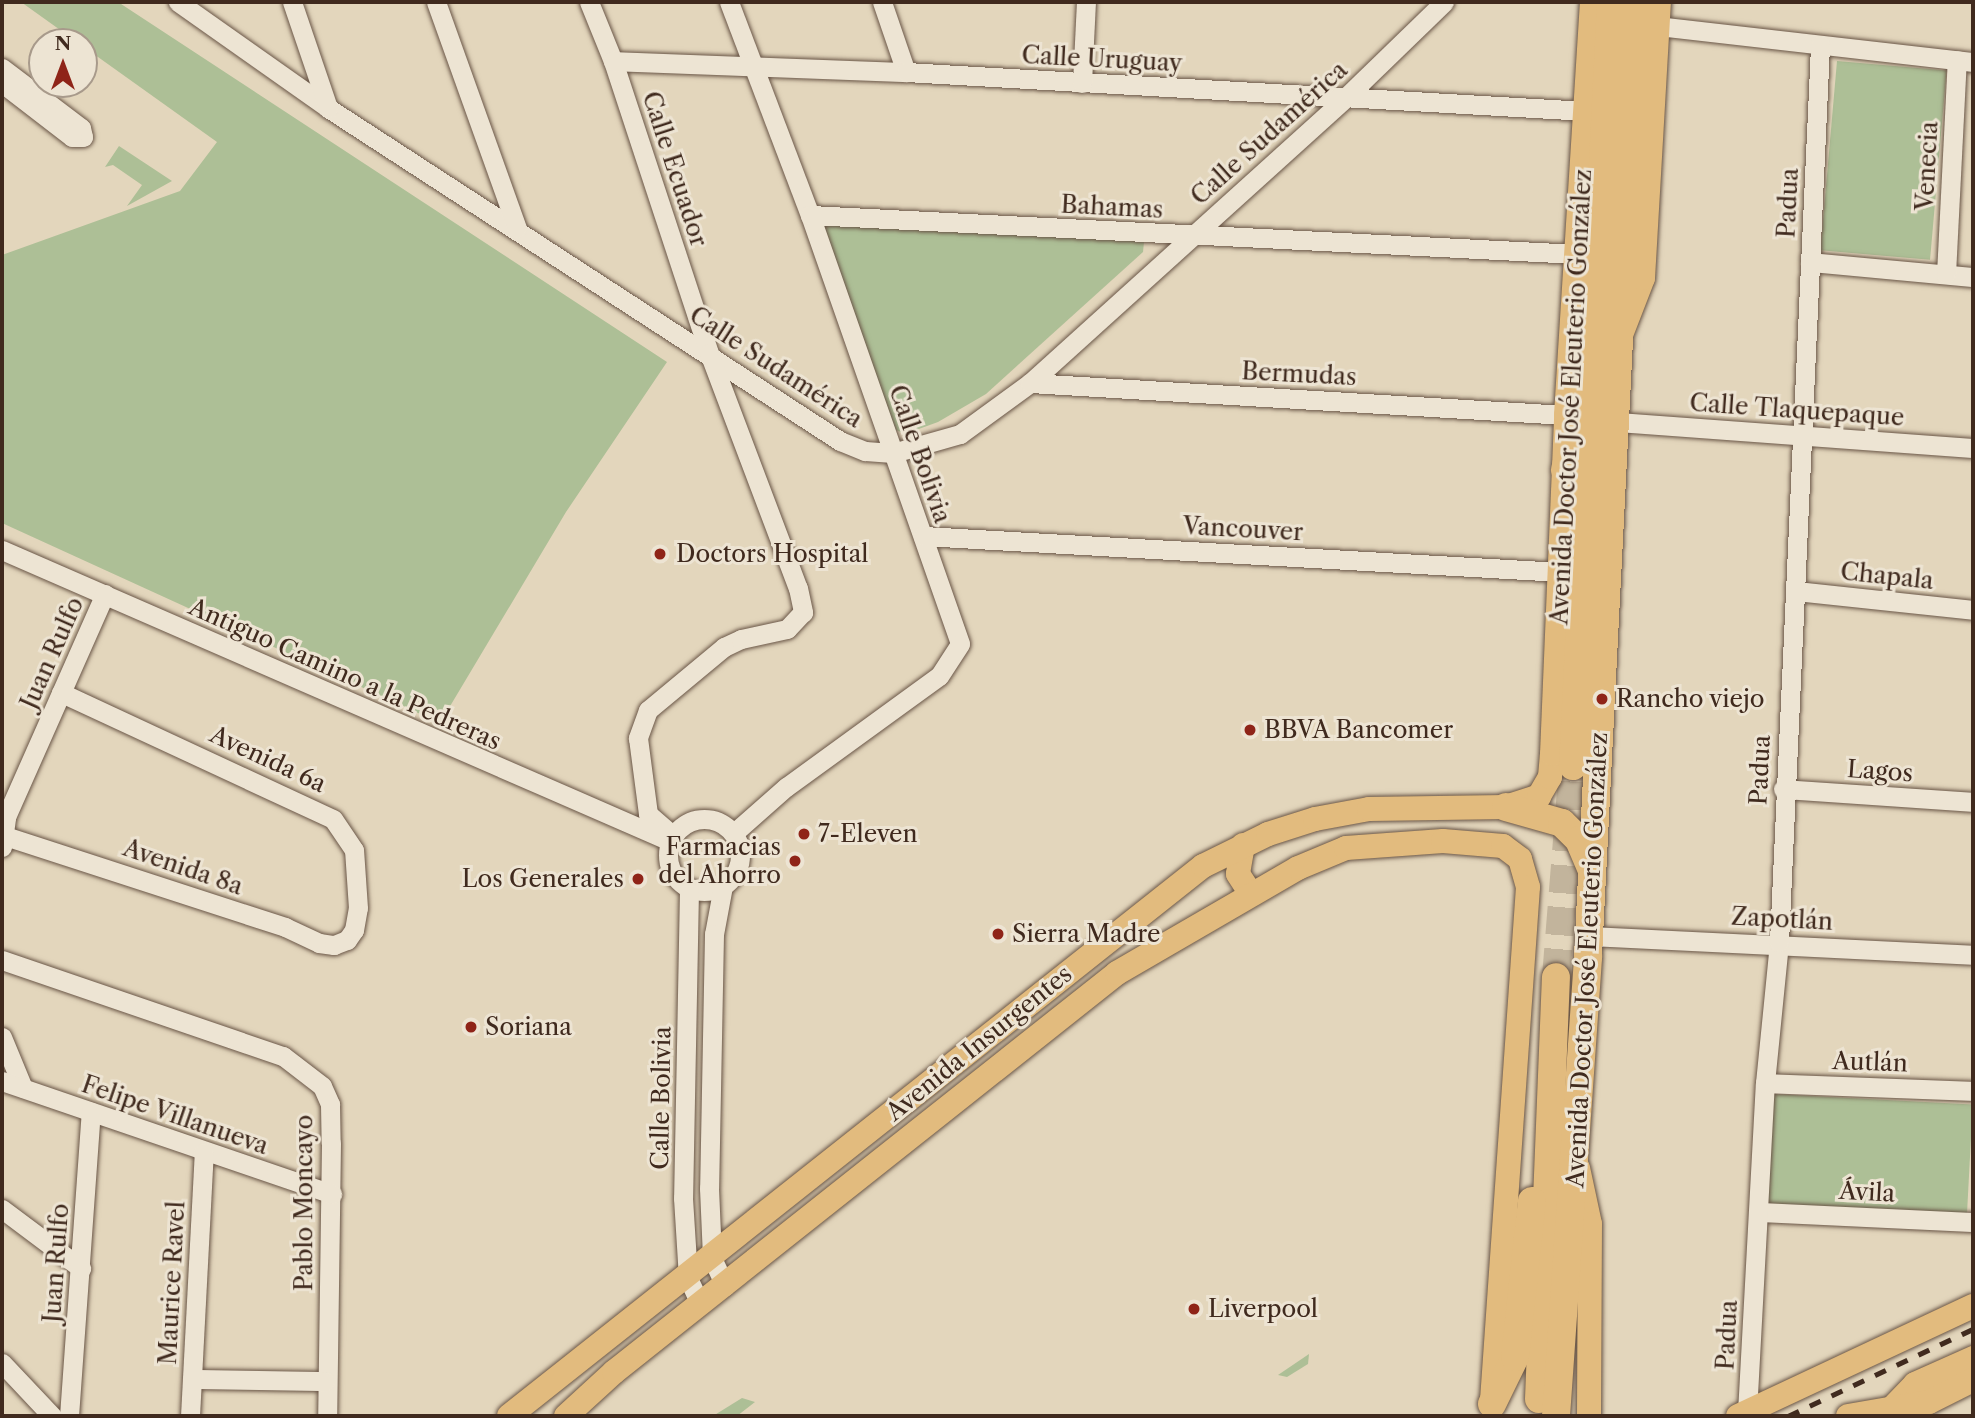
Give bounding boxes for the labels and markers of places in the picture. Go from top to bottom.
place label: Doctors Hospital [676,540,868,568]
marker: Doctors Hospital [650,544,670,564]
place label: Rancho viejo [1616,685,1765,713]
marker: Rancho viejo [1594,691,1610,707]
place label: BBVA Bancomer [1264,716,1454,744]
marker: BBVA Bancomer [1242,722,1258,738]
place label: 7-Eleven [818,820,917,848]
marker: 7-Eleven [796,826,812,842]
place label: Farmacias del Ahorro [657,833,781,889]
marker: Farmacias del Ahorro [787,853,803,869]
place label: Los Generales [462,865,624,893]
marker: Los Generales [630,871,646,887]
place label: Sierra Madre [1012,920,1161,948]
marker: Sierra Madre [990,926,1006,942]
place label: Soriana [485,1013,572,1041]
marker: Soriana [463,1019,479,1035]
place label: Liverpool [1208,1295,1318,1323]
marker: Liverpool [1186,1301,1202,1317]

